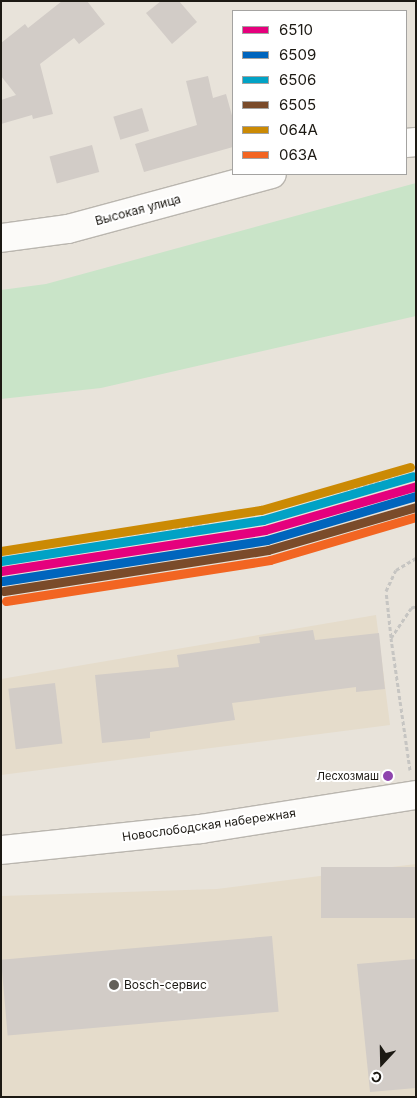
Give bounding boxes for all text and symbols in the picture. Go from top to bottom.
legend [232,10,407,175]
text: 6510 [279,20,313,39]
text: 6509 [279,45,316,64]
text: 6506 [279,70,316,89]
text: 6505 [279,95,316,114]
text: 064А [279,120,318,139]
text: 063А [279,145,317,164]
street label: Высокая улица [94,192,182,228]
place label: Лесхозмаш [317,769,379,783]
marker: Лесхозмаш [383,771,393,781]
street label: Новослободская набережная [121,806,297,844]
place label: Bosch-сервис [124,978,207,992]
marker: Bosch-сервис [108,979,120,991]
north arrow [357,1038,407,1088]
text: С [369,1068,384,1087]

